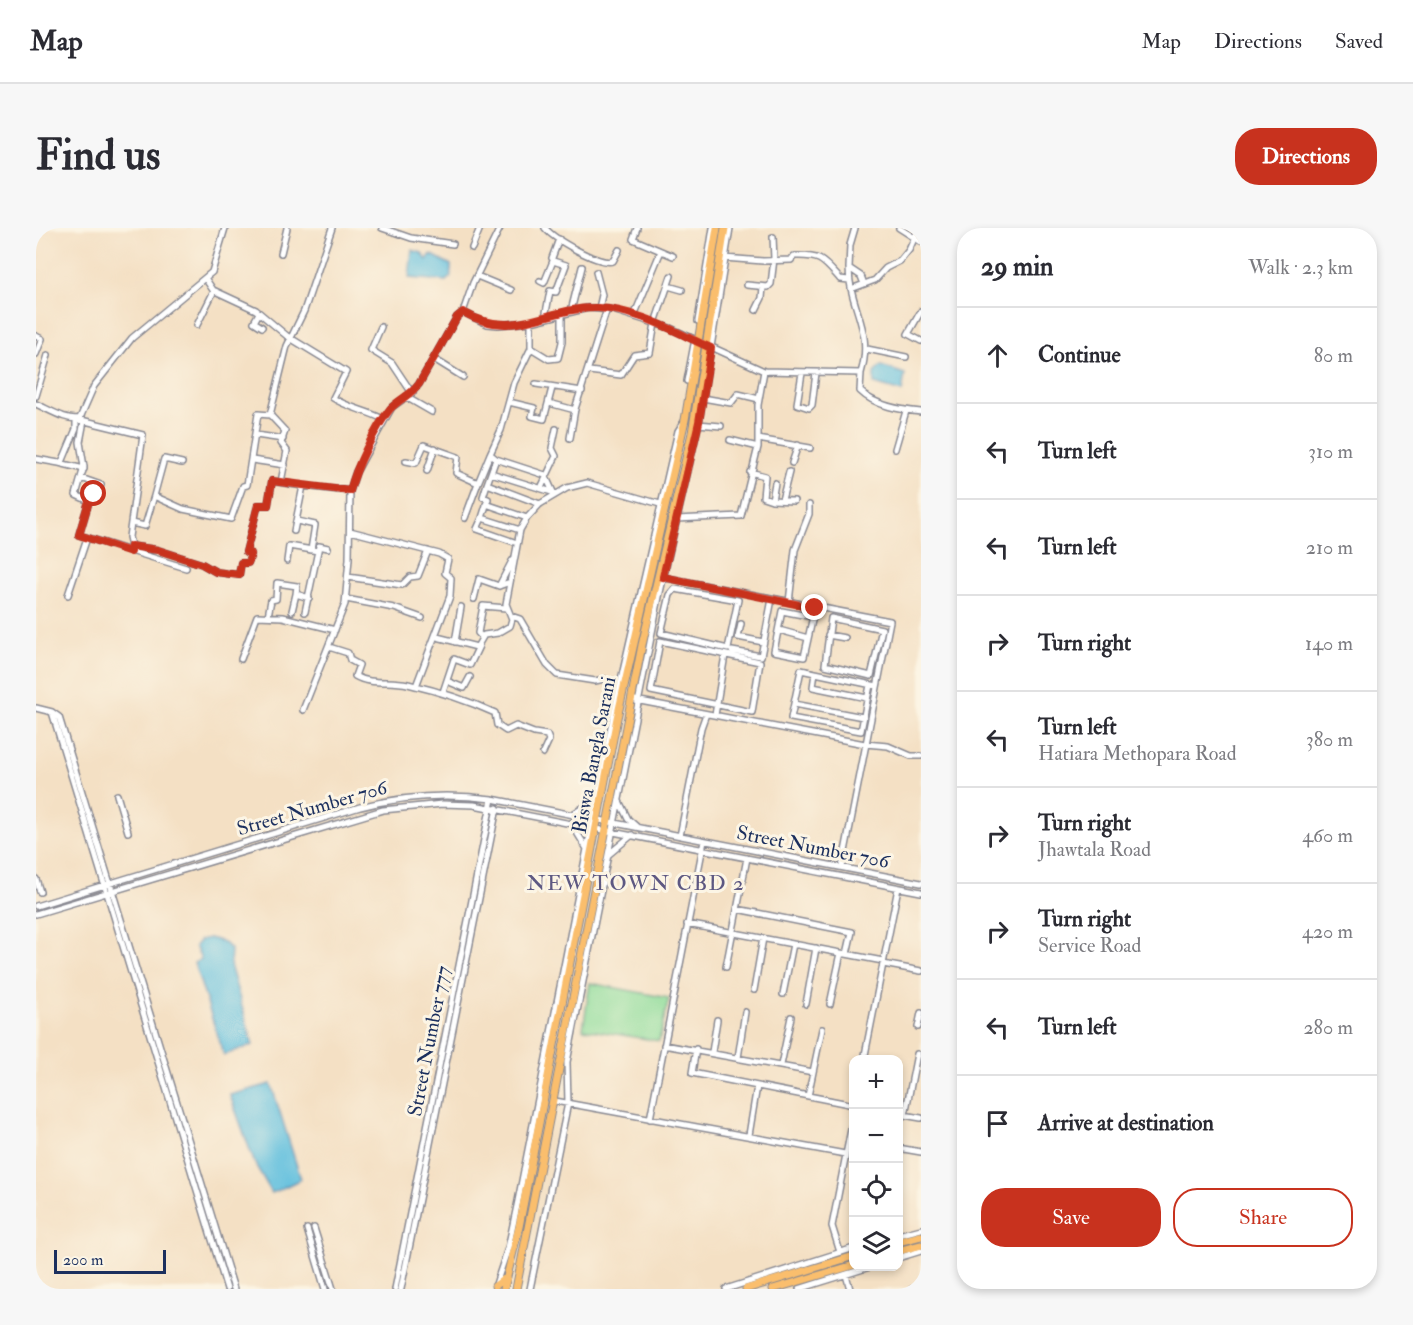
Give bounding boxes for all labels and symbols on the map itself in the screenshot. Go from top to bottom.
route start [80,480,106,506]
route end [801,594,827,620]
street label: Biswa Bangla Sarani [567,674,621,836]
street label: Street Number 706 [234,774,391,841]
street label: Street Number 706 [735,820,892,874]
district label: NEW TOWN CBD 2 [527,870,745,897]
street label: Street Number 777 [402,964,456,1118]
scale bar [54,1247,166,1274]

